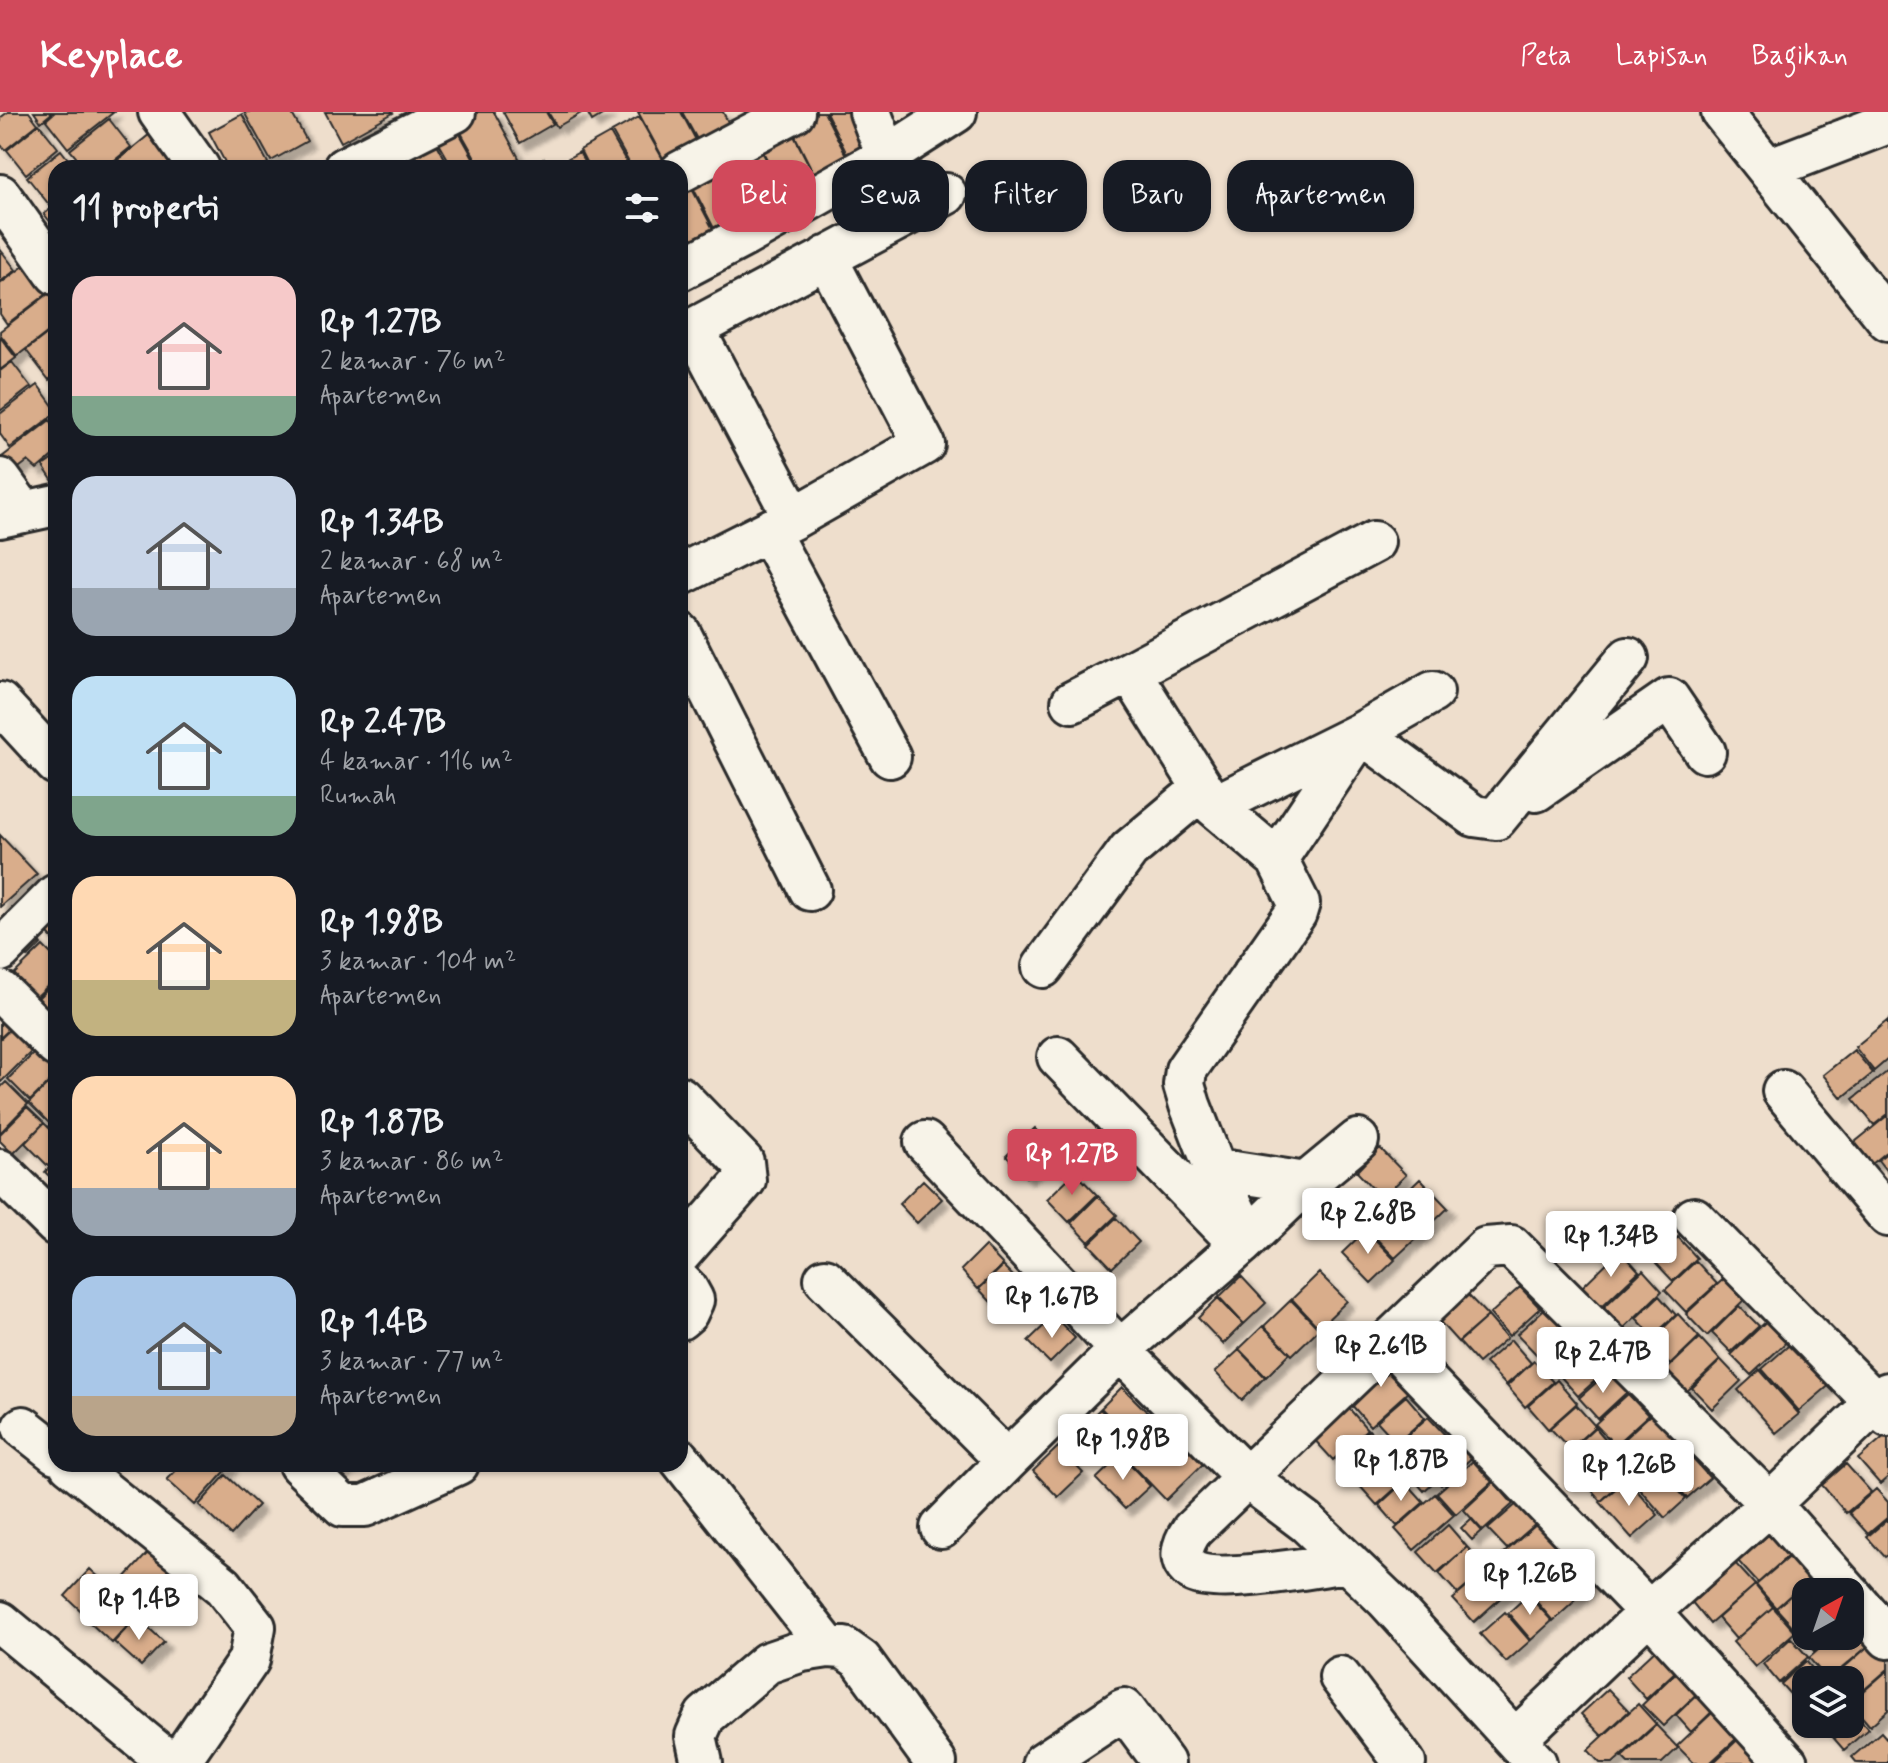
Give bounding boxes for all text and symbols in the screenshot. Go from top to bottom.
text: Keyplace [40,32,183,81]
text: Peta [1520,38,1571,75]
text: Lapisan [1615,38,1708,75]
text: Bagikan [1752,38,1848,75]
chip: Beli [712,160,816,232]
chip: Sewa [832,160,949,232]
chip: Filter [965,160,1087,232]
chip: Baru [1103,160,1211,232]
chip: Apartemen [1227,160,1414,232]
text: 11 properti [72,186,218,231]
icon: filters [620,186,664,230]
text: Rp 1.27B [320,300,441,345]
icon: home [136,308,232,404]
text: 2 kamar · 76 m² [320,345,506,379]
text: Apartemen [320,379,442,413]
text: Rp 1.34B [320,500,444,545]
icon: home [136,508,232,604]
text: 2 kamar · 68 m² [320,545,503,579]
text: Apartemen [320,579,442,613]
text: Rp 2.47B [320,700,446,745]
icon: home [136,708,232,804]
text: 4 kamar · 116 m² [320,745,513,779]
text: Rumah [320,779,396,813]
text: Rp 1.98B [320,900,443,945]
icon: home [136,908,232,1004]
text: 3 kamar · 104 m² [320,945,516,979]
text: Apartemen [320,979,442,1013]
text: Rp 1.87B [320,1100,444,1145]
icon: home [136,1108,232,1204]
pin: Rp 1.27B [989,1129,1155,1197]
text: Rp 1.27B [1026,1138,1118,1172]
text: 3 kamar · 86 m² [320,1145,503,1179]
text: Apartemen [320,1179,442,1213]
pin: Rp 2.68B [1285,1188,1451,1256]
text: Rp 2.68B [1320,1197,1416,1231]
pin: Rp 1.34B [1528,1211,1694,1279]
text: Rp 1.34B [1564,1220,1658,1254]
pin: Rp 1.67B [969,1272,1135,1340]
text: Rp 1.67B [1005,1281,1099,1315]
text: Rp 1.4B [320,1300,427,1345]
icon: home [136,1308,232,1404]
pin: Rp 2.61B [1298,1321,1464,1389]
pin: Rp 2.47B [1520,1327,1686,1395]
text: Rp 2.61B [1335,1330,1427,1364]
text: Rp 2.47B [1555,1336,1651,1370]
text: 3 kamar · 77 m² [320,1345,503,1379]
text: Apartemen [320,1379,442,1413]
pin: Rp 1.98B [1040,1414,1206,1482]
text: Rp 1.98B [1076,1423,1170,1457]
pin: Rp 1.87B [1318,1435,1484,1503]
pin: Rp 1.26B [1546,1440,1712,1508]
text: Rp 1.87B [1354,1444,1448,1478]
text: Rp 1.26B [1582,1449,1676,1483]
pin: Rp 1.26B [1447,1549,1613,1617]
text: Rp 1.26B [1483,1558,1577,1592]
pin: Rp 1.4B [65,1574,213,1642]
north arrow [1792,1578,1864,1650]
map controls [1792,1578,1864,1738]
text: Rp 1.4B [98,1583,180,1617]
button: layers [1792,1666,1864,1738]

